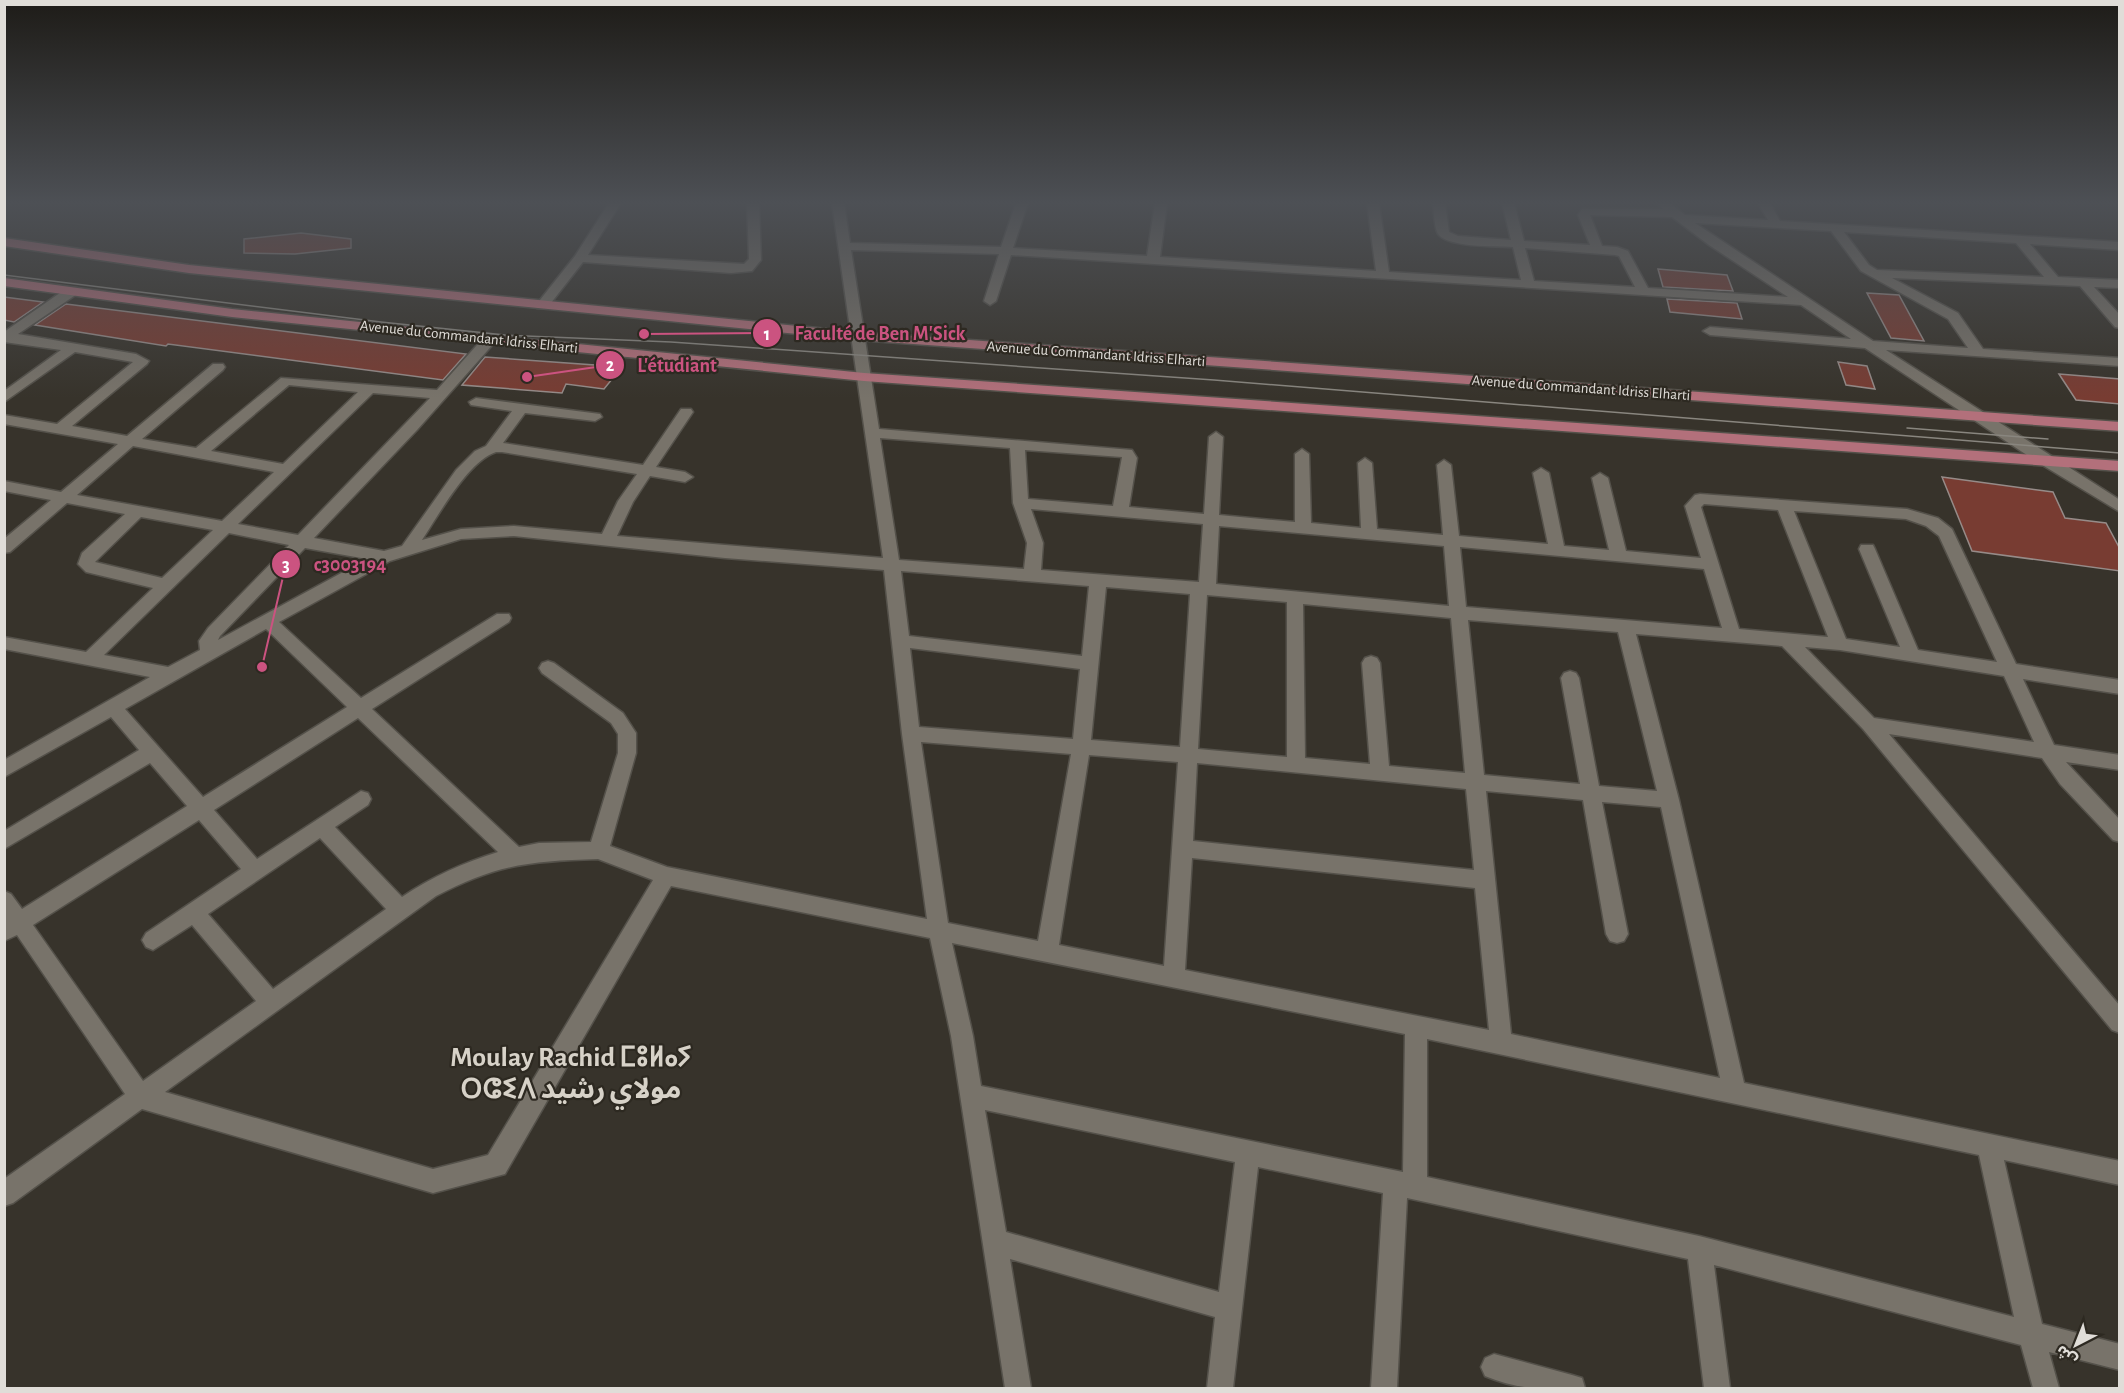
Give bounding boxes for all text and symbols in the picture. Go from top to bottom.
callout: Faculté de Ben M'Sick [752,314,977,352]
street label: Avenue du Commandant Idriss Elharti [359,318,579,356]
text: Faculté de Ben M'Sick [795,324,966,344]
text: 1 [764,326,770,344]
street label: Avenue du Commandant Idriss Elharti [986,339,1206,369]
callout: L'étudiant [595,346,728,384]
text: L'étudiant [637,356,717,376]
text: 2 [606,357,615,375]
street label: Avenue du Commandant Idriss Elharti [1471,373,1691,403]
callout: c3003194 [271,545,398,583]
text: c3003194 [314,555,386,575]
text: 3 [282,557,290,575]
district label: Moulay Rachid ⵎⵓⵍⴰⵢ ⵔⵛⵉⴷ مولاي رشيد [450,1044,692,1110]
north arrow [2046,1315,2106,1375]
text: ش [2053,1341,2081,1369]

